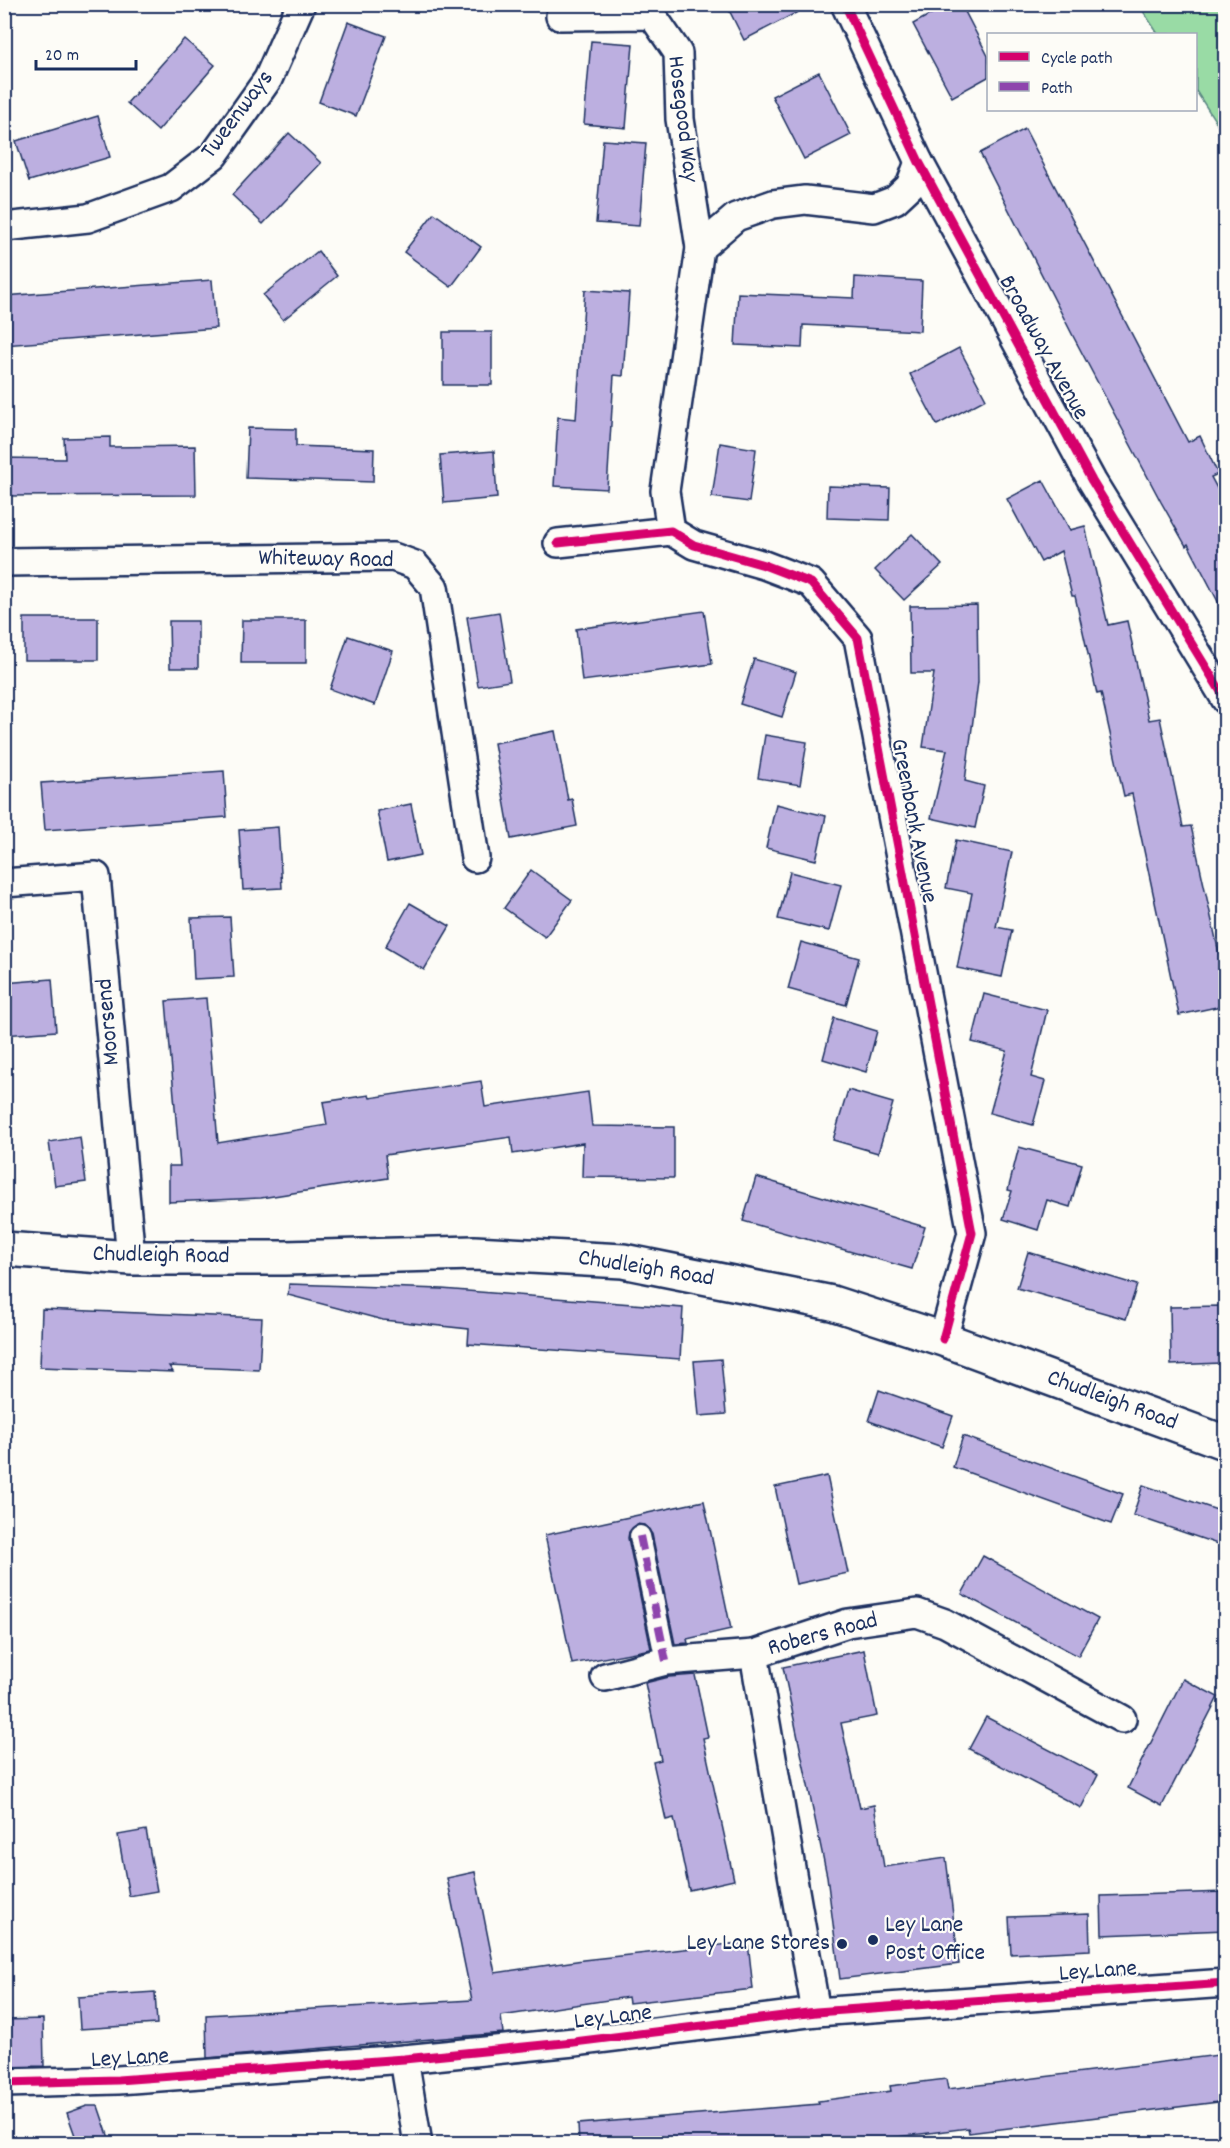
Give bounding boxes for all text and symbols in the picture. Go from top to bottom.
scale bar [36,33,136,71]
legend [987,33,1197,111]
text: 20 m [45,44,79,69]
text: Cycle path [1041,47,1112,72]
street label: Hosegood Way [657,54,707,185]
street label: Tweenways [193,63,283,167]
text: Path [1041,77,1073,102]
street label: Broadway Avenue [989,269,1097,427]
street label: Whiteway Road [258,542,394,578]
street label: Greenbank Avenue [880,736,946,906]
street label: Moorsend [88,977,130,1067]
street label: Chudleigh Road [92,1238,230,1274]
street label: Chudleigh Road [576,1241,716,1297]
street label: Chudleigh Road [1042,1362,1182,1440]
street label: Robers Road [764,1604,882,1666]
place label: Ley Lane Post Office [885,1909,985,1971]
place label: Ley Lane Stores [687,1927,830,1961]
marker: Ley Lane Post Office [866,1933,880,1947]
marker: Ley Lane Stores [835,1937,849,1951]
street label: Ley Lane [1058,1952,1138,1992]
street label: Ley Lane [572,1996,654,2040]
street label: Ley Lane [90,2040,170,2078]

